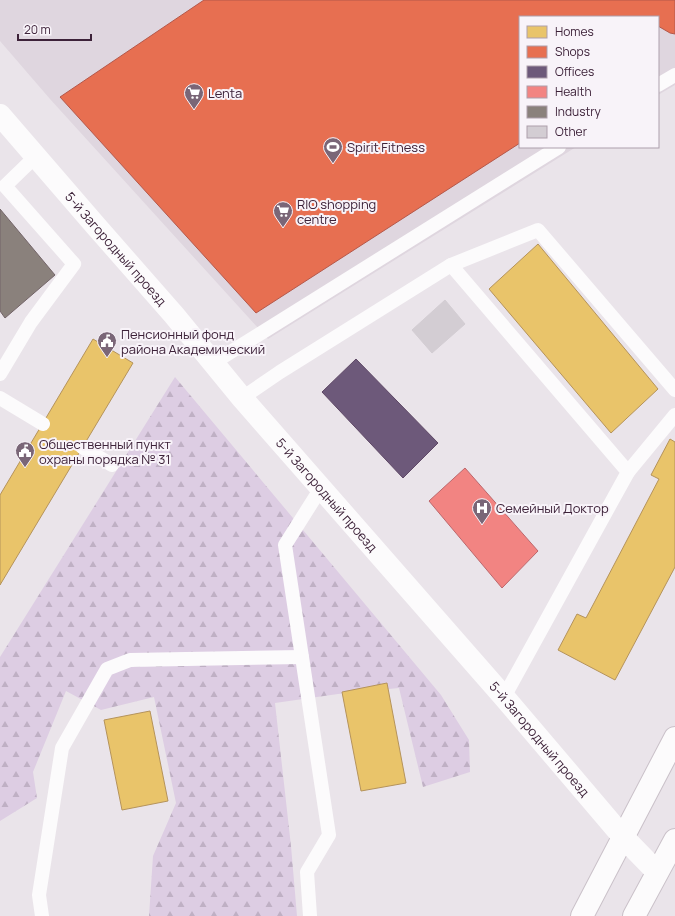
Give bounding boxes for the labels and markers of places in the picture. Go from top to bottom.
supermarket icon: Lenta [183,82,205,110]
place label: Lenta [208,84,242,102]
sports icon: Spirit Fitness [322,136,344,164]
place label: Spirit Fitness [347,138,425,156]
place label: RIO shopping centre [297,195,376,228]
supermarket icon: RIO shopping centre [272,200,294,228]
place label: Пенсионный фонд района Академический [121,325,265,358]
public building icon: Пенсионный фонд района Академический [96,330,118,358]
place label: Общественный пункт охраны порядка № 31 [39,435,171,468]
public building icon: Общественный пункт охраны порядка № 31 [14,440,36,468]
hospital icon: Семейный Доктор [471,497,493,525]
place label: Семейный Доктор [496,499,609,517]

